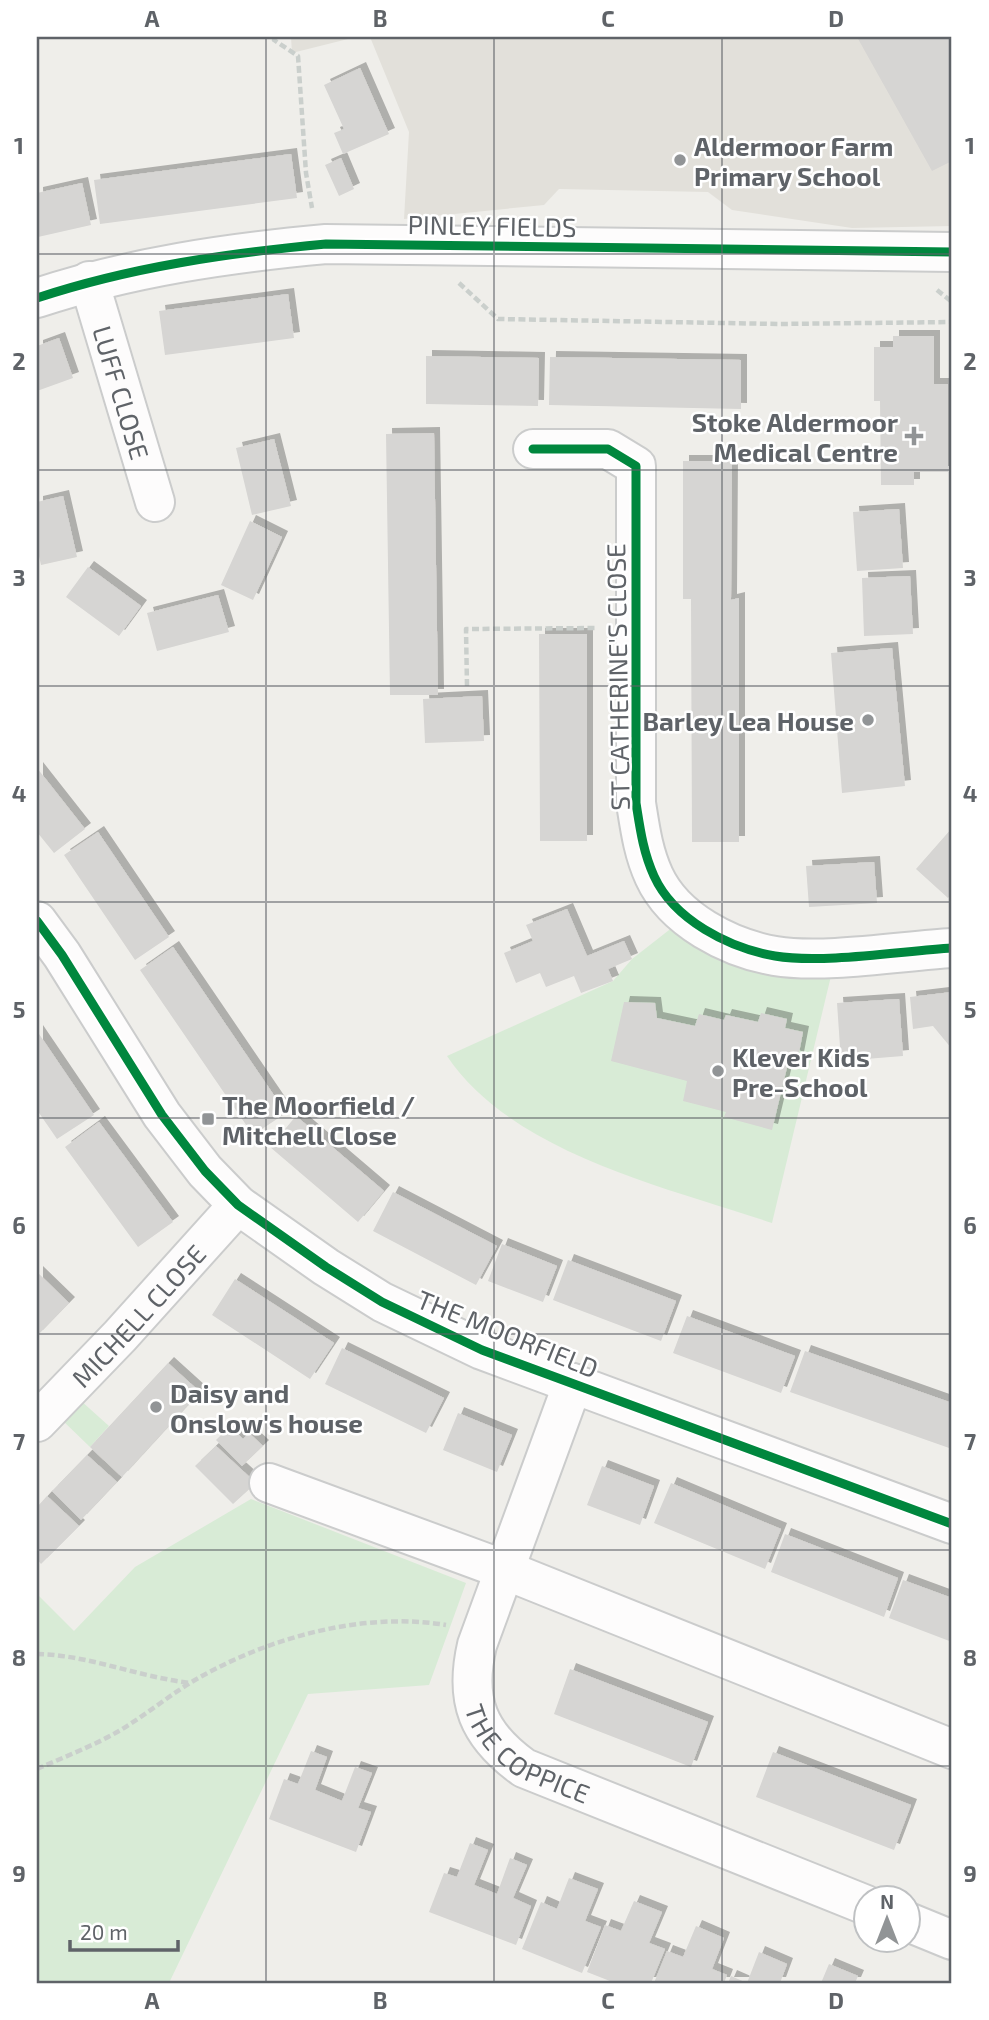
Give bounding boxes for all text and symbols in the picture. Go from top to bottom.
text: A [144,4,160,32]
text: B [373,4,387,32]
text: C [601,4,615,32]
text: D [828,4,844,32]
place label: Aldermoor Farm Primary School [694,130,893,192]
text: 1 [14,131,24,159]
text: 1 [965,131,975,159]
marker: Aldermoor Farm Primary School [672,152,688,168]
street label: PINLEY FIELDS [407,208,577,242]
street label: LUFF CLOSE [88,322,157,463]
text: 2 [12,347,26,375]
text: 2 [963,347,977,375]
place label: Stoke Aldermoor Medical Centre [692,406,898,467]
marker: Stoke Aldermoor Medical Centre [904,426,924,446]
street label: ST CATHERINE'S CLOSE [599,543,635,811]
text: 3 [12,563,26,591]
text: 3 [963,563,977,591]
place label: Barley Lea House [642,705,854,737]
marker: Barley Lea House [860,712,876,728]
text: 4 [12,779,26,807]
text: 4 [963,779,977,807]
text: 5 [13,995,25,1023]
text: 5 [964,995,976,1023]
place label: Klever Kids Pre-School [732,1041,870,1102]
marker: Klever Kids Pre-School [710,1063,726,1079]
place label: The Moorfield / Mitchell Close [222,1089,415,1150]
marker: The Moorfield / Mitchell Close [200,1111,216,1127]
text: 6 [12,1211,26,1239]
text: 6 [963,1211,977,1239]
street label: MICHELL CLOSE [65,1237,211,1393]
street label: THE MOORFIELD [413,1283,603,1383]
place label: Daisy and Onslow's house [170,1377,363,1438]
marker: Daisy and Onslow's house [148,1399,164,1415]
text: 7 [13,1427,25,1455]
text: 7 [964,1427,976,1455]
text: 8 [12,1643,26,1671]
text: 8 [963,1643,977,1671]
street label: THE COPPICE [460,1700,595,1808]
text: 9 [12,1859,26,1887]
text: 9 [963,1859,977,1887]
north arrow [852,1884,922,1954]
text: N [880,1890,894,1913]
scale bar [70,1908,178,1952]
text: 20 m [80,1919,128,1944]
text: A [144,1986,160,2014]
text: B [373,1986,387,2014]
text: C [601,1986,615,2014]
text: D [828,1986,844,2014]

